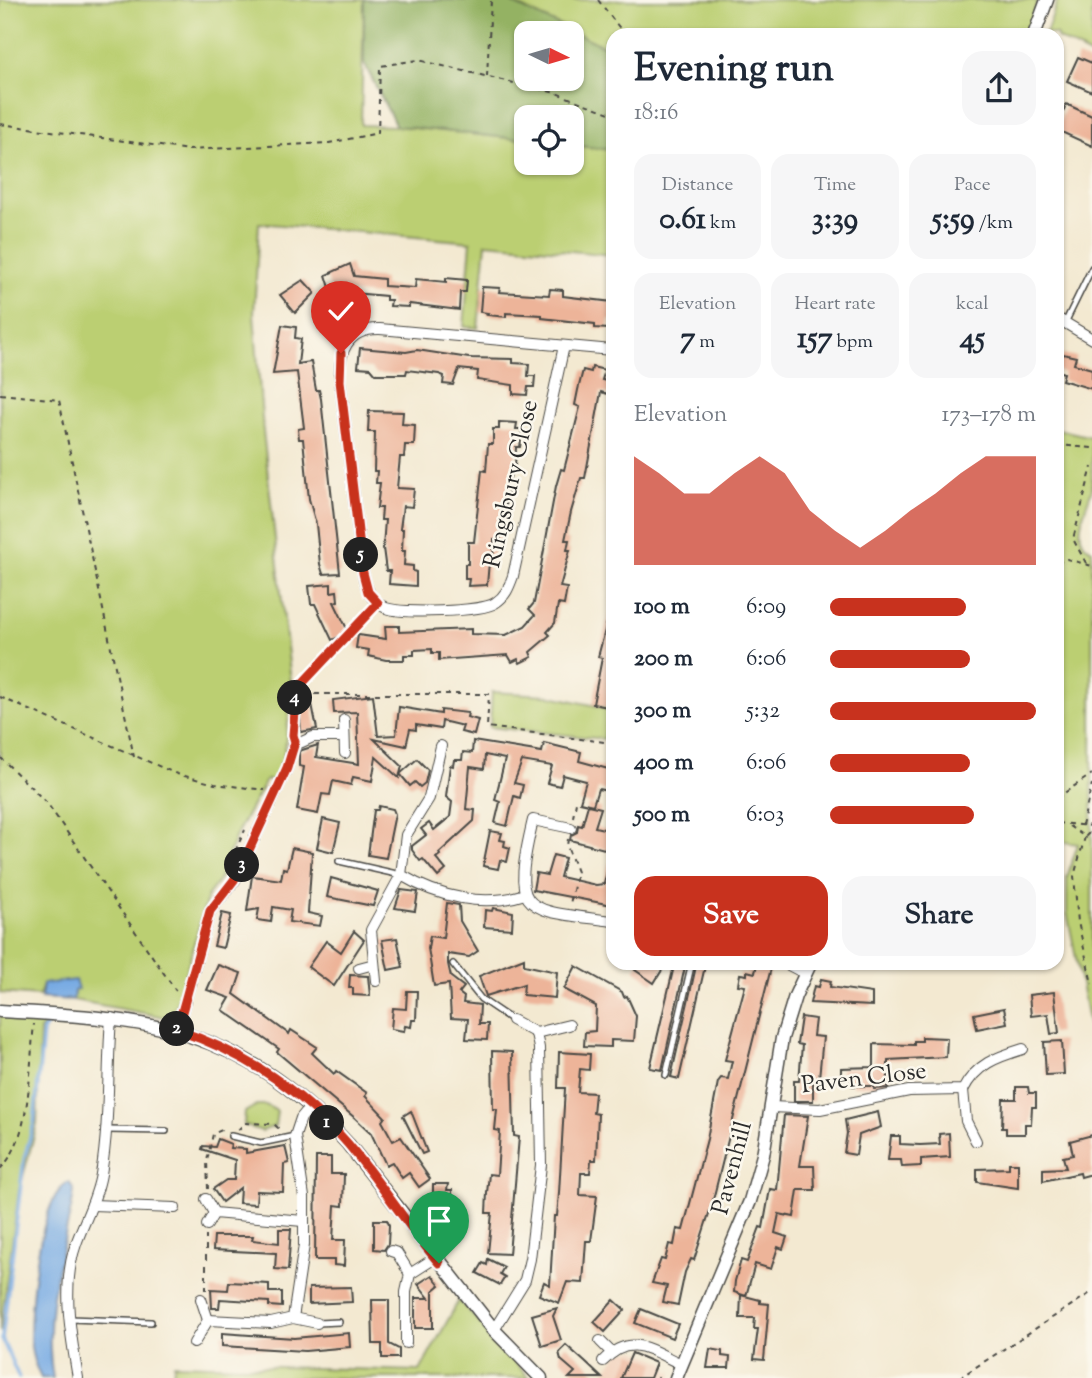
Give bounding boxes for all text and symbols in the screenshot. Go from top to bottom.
north arrow [514,21,584,91]
map controls [514,21,584,175]
text: Evening run [634,44,834,98]
button: share [962,51,1036,125]
text: 18:16 [634,97,679,130]
button: locate [514,105,584,175]
text: Distance [662,172,733,199]
text: Time [814,172,856,199]
text: Pace [954,172,991,199]
text: 0.61 [659,199,706,242]
text: 3:39 [812,199,858,242]
text: 5:59 [932,199,975,242]
text: km [706,210,736,237]
text: /km [975,210,1013,237]
pin [311,281,371,353]
text: Elevation [659,291,736,318]
text: Heart rate [794,291,876,318]
text: kcal [956,291,989,318]
icon: check [322,292,360,330]
text: 7 [680,318,695,361]
text: 157 [797,318,832,361]
text: 45 [960,318,985,361]
text: m [695,329,715,356]
text: bpm [832,329,873,356]
street label: Ringsbury Close [476,397,548,571]
text: Elevation [634,399,727,432]
text: 173–178 m [942,399,1036,432]
pin: 5 [344,538,378,572]
text: 5 [357,541,364,568]
text: 100 m [634,591,690,624]
text: 6:09 [746,591,786,624]
text: 200 m [634,643,693,676]
text: 6:06 [746,643,787,676]
pin: 4 [278,680,312,716]
text: 4 [290,684,299,711]
text: 300 m [634,695,691,728]
text: 5:32 [746,695,780,728]
text: 400 m [634,747,694,780]
text: 6:06 [746,747,787,780]
text: 500 m [634,799,690,832]
text: 6:03 [746,799,784,832]
pin: 3 [224,848,260,882]
text: 3 [238,851,245,878]
button: Save [634,876,828,956]
button: Share [842,876,1036,956]
pin: 2 [160,1012,194,1046]
text: 2 [172,1015,181,1042]
street label: Paven Close [799,1054,929,1104]
pin: 1 [310,1106,344,1140]
text: 1 [323,1109,330,1136]
street label: Pavenhill [704,1117,762,1219]
pin [409,1191,469,1263]
icon: arrive [420,1202,458,1240]

